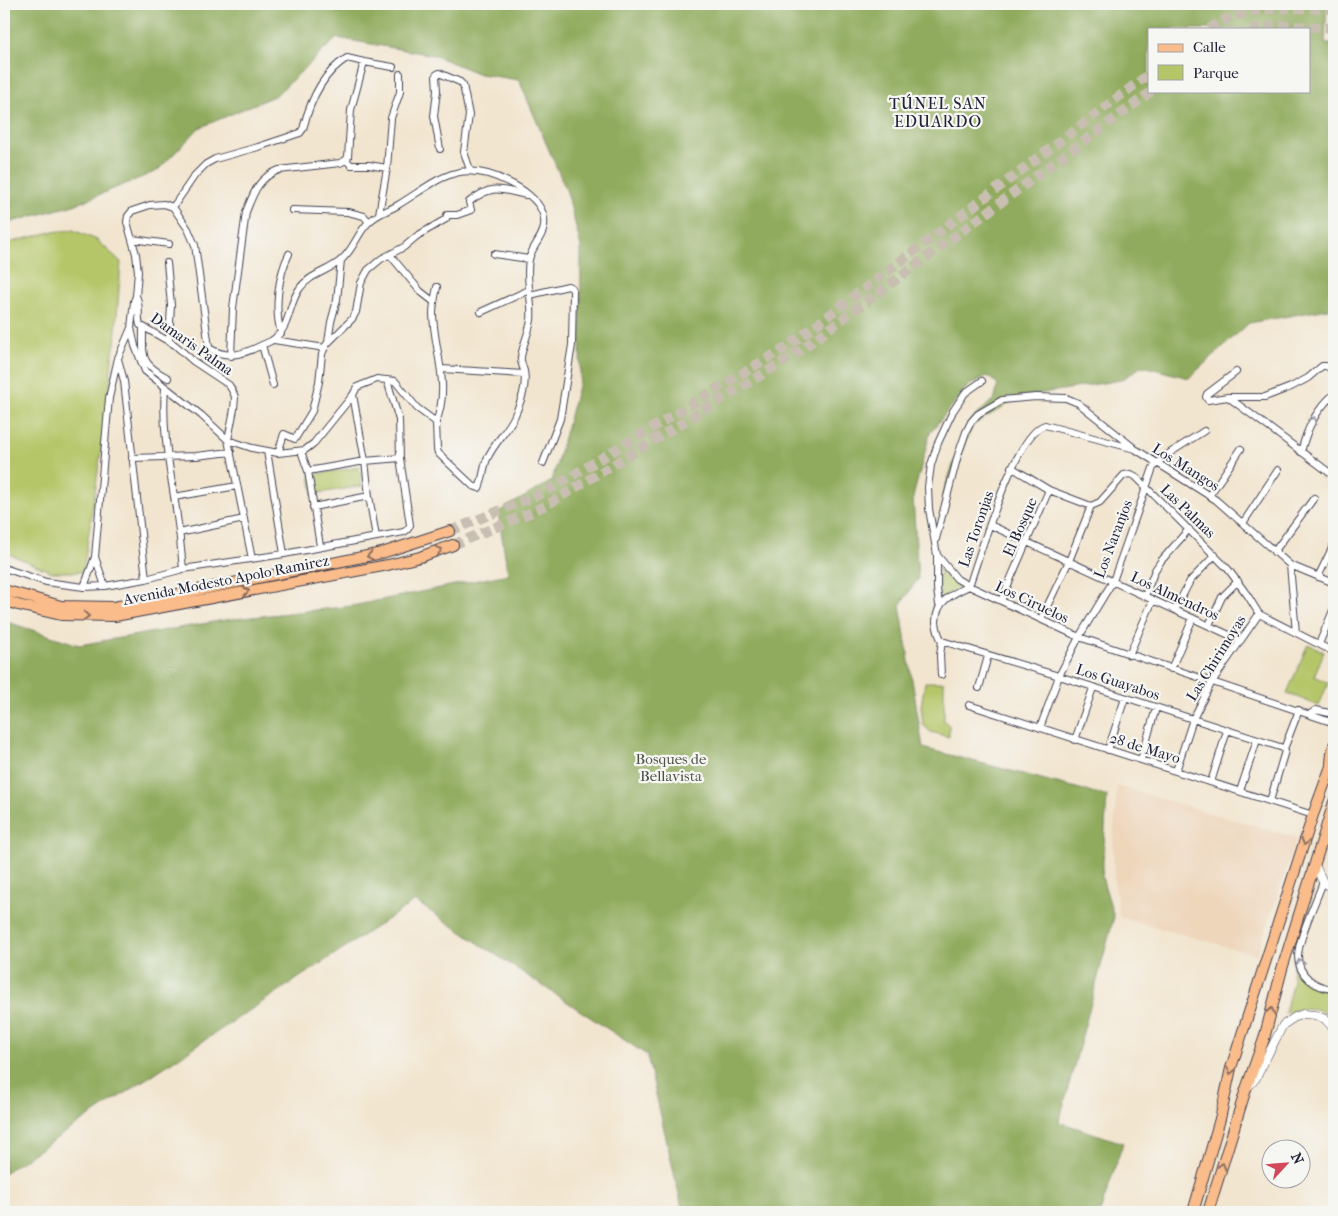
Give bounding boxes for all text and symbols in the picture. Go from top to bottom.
legend [1148,28,1310,92]
text: Calle [1193,38,1226,56]
text: Parque [1193,64,1239,82]
district label: TÚNEL SAN EDUARDO [889,94,987,131]
street label: Damaris Palma [147,309,238,380]
one-way arrow [1306,416,1316,425]
street label: Los Mangos [1149,439,1223,495]
street label: Las Palmas [1157,480,1220,542]
street label: Las Toronjas [955,488,998,570]
street label: El Bosque [999,494,1041,559]
street label: Los Naranjos [1090,497,1136,581]
one-way arrow [434,546,443,556]
one-way arrow [365,550,374,561]
street label: Avenida Modesto Apolo Ramirez [121,551,331,609]
street label: Los Almendros [1128,568,1222,625]
street label: Los Ciruelos [992,577,1072,627]
one-way arrow [241,587,250,597]
one-way arrow [82,611,90,621]
street label: Las Chirimoyas [1182,611,1250,704]
street label: Los Guayabos [1074,660,1163,704]
street label: 28 de Mayo [1107,729,1183,767]
park label: Bosques de Bellavista [636,750,707,785]
one-way arrow [1300,838,1310,846]
one-way arrow [1295,957,1305,966]
one-way arrow [1266,1007,1276,1015]
one-way arrow [1226,1066,1237,1075]
north arrow [1260,1138,1310,1188]
text: N [1287,1150,1307,1167]
one-way arrow [1217,1162,1227,1170]

